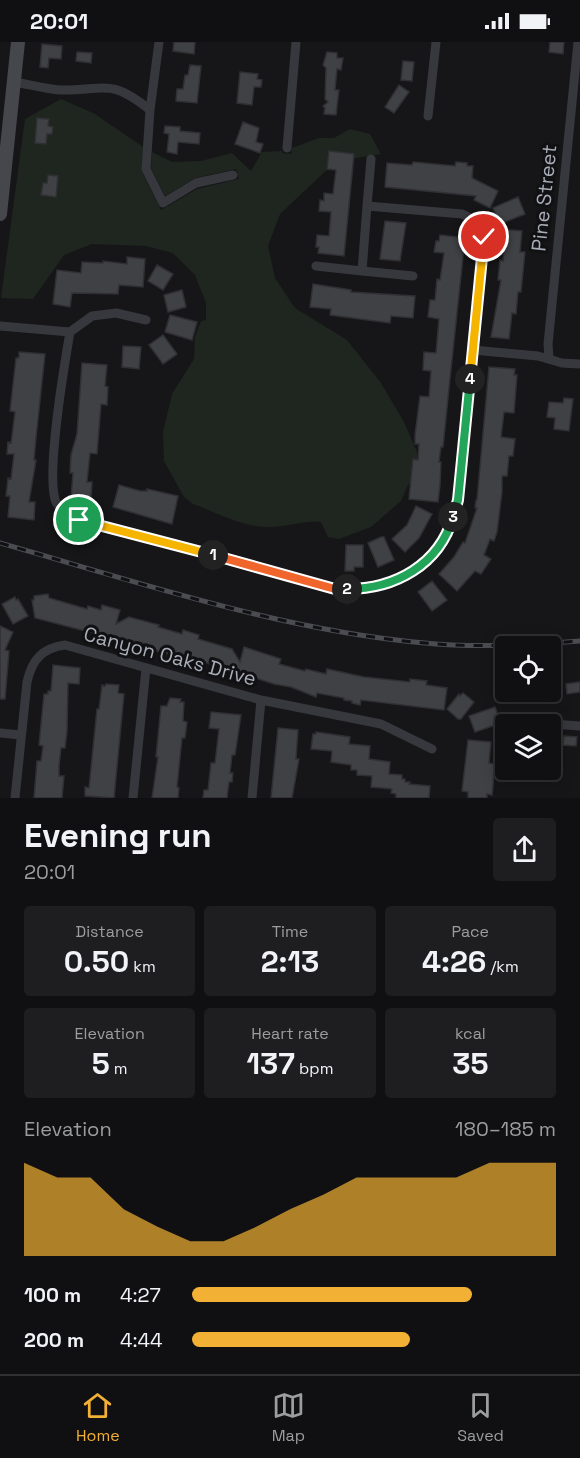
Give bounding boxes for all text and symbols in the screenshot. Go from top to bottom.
text: 20:01 [30,7,88,35]
street label: Pine Street [525,143,563,253]
pin [458,211,509,262]
icon: check [467,220,500,253]
pin: 4 [455,364,485,394]
text: 4 [465,368,475,389]
pin [53,494,104,545]
pin: 3 [438,502,468,532]
icon: arrive [62,503,95,536]
text: 3 [448,506,458,527]
pin: 1 [198,540,228,570]
text: 1 [209,544,217,565]
pin: 2 [332,574,362,604]
text: 2 [342,578,352,599]
street label: Canyon Oaks Drive [81,620,259,692]
map controls [495,636,561,780]
button: locate [495,636,561,702]
button: layers [495,714,561,780]
text: Evening run [24,815,212,857]
button: share [493,818,556,881]
text: 20:01 [24,859,75,885]
text: Distance [76,921,144,942]
text: Time [272,921,308,942]
text: Pace [452,921,489,942]
text: 0.50 [64,942,129,981]
text: 2:13 [261,942,319,981]
text: 4:26 [422,942,486,981]
text: km [129,956,156,977]
text: /km [486,956,519,977]
text: Elevation [75,1023,145,1044]
text: Heart rate [251,1023,329,1044]
text: kcal [455,1023,486,1044]
text: 5 [92,1044,110,1083]
text: 137 [247,1044,295,1083]
text: 35 [452,1044,488,1083]
text: m [110,1058,128,1079]
text: bpm [295,1058,333,1079]
text: Elevation [24,1116,112,1142]
text: 180–185 m [455,1116,556,1142]
text: 100 m [24,1282,81,1308]
text: 4:27 [120,1282,161,1308]
text: 200 m [24,1327,84,1353]
text: 4:44 [120,1327,163,1353]
tab: Home [76,1389,120,1446]
tab: Map [272,1389,305,1446]
tab: Saved [457,1389,504,1446]

